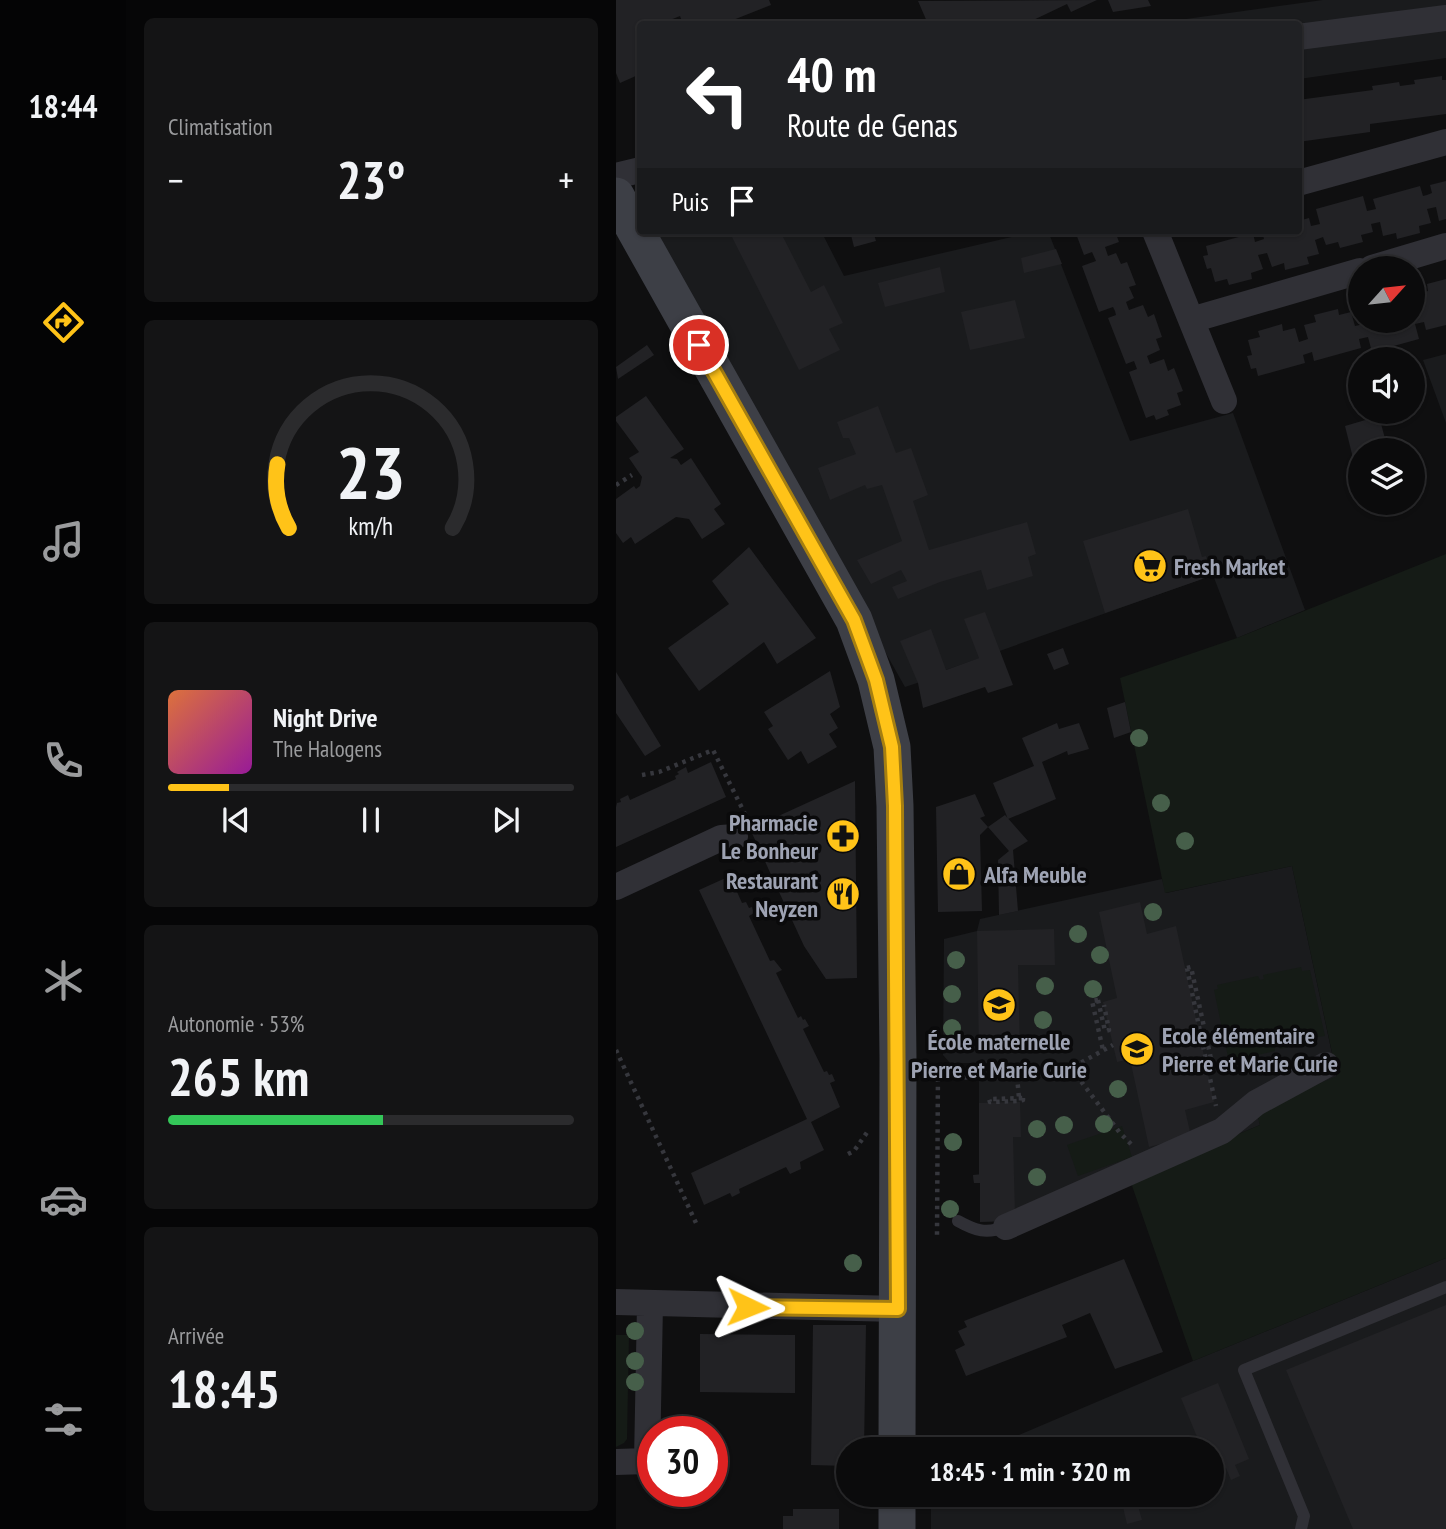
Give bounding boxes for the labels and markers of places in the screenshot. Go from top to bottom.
pin [669,315,729,375]
supermarket icon: Fresh Market [1131,547,1169,585]
place label: Fresh Market [1174,551,1285,582]
place label: Pharmacie Le Bonheur [721,807,819,866]
pharmacy icon: Pharmacie Le Bonheur [824,817,862,855]
shop icon: Alfa Meuble [940,855,978,893]
place label: Alfa Meuble [983,859,1087,890]
place label: Restaurant Neyzen [726,865,818,924]
restaurant icon: Restaurant Neyzen [824,875,862,913]
school or university icon: École maternelle Pierre et Marie Curie [980,986,1018,1024]
place label: Ecole élémentaire Pierre et Marie Curie [1162,1020,1338,1079]
place label: École maternelle Pierre et Marie Curie [911,1026,1087,1085]
school or university icon: Ecole élémentaire Pierre et Marie Curie [1118,1030,1156,1068]

